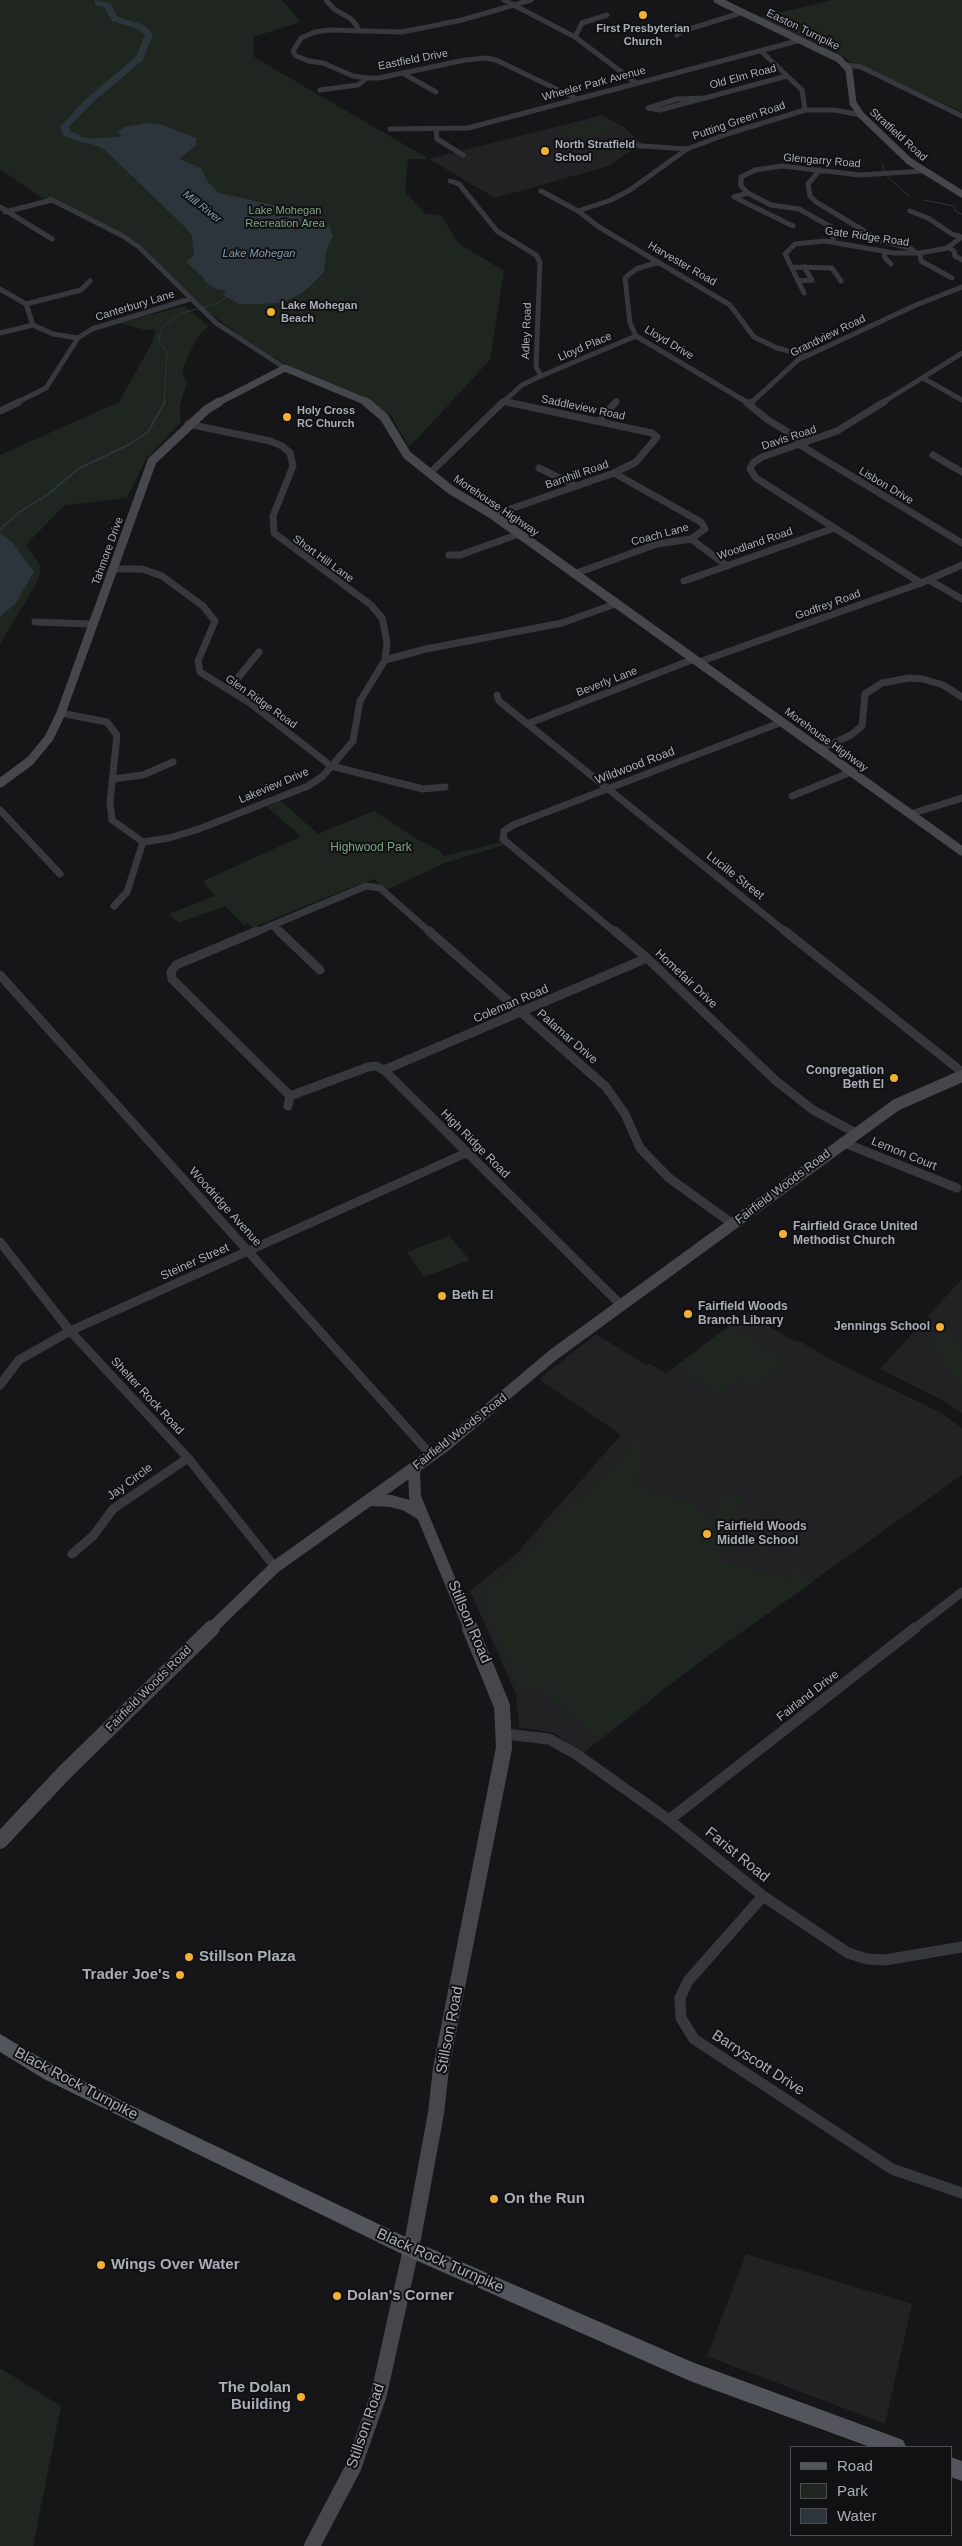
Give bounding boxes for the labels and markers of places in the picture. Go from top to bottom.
marker: First Presbyterian Church [637,9,649,21]
place label: First Presbyterian Church [596,22,690,48]
place label: North Stratfield School [555,138,635,164]
marker: North Stratfield School [539,145,551,157]
place label: Lake Mohegan Beach [281,299,357,325]
marker: Lake Mohegan Beach [265,306,277,318]
place label: Holy Cross RC Church [297,404,355,430]
marker: Holy Cross RC Church [281,411,293,423]
place label: Congregation Beth El [806,1064,884,1092]
marker: Congregation Beth El [888,1072,900,1084]
place label: Fairfield Grace United Methodist Church [793,1220,918,1248]
marker: Fairfield Grace United Methodist Church [777,1228,789,1240]
place label: Beth El [452,1289,493,1303]
marker: Beth El [436,1290,448,1302]
place label: Fairfield Woods Branch Library [698,1300,788,1328]
marker: Fairfield Woods Branch Library [682,1308,694,1320]
place label: Jennings School [834,1320,930,1334]
marker: Jennings School [934,1321,946,1333]
place label: Fairfield Woods Middle School [717,1520,807,1548]
marker: Fairfield Woods Middle School [701,1528,713,1540]
place label: Stillson Plaza [199,1948,296,1966]
marker: Stillson Plaza [183,1951,195,1963]
place label: Trader Joe's [82,1966,170,1984]
marker: Trader Joe's [174,1969,186,1981]
place label: On the Run [504,2190,585,2208]
marker: On the Run [488,2193,500,2205]
place label: Wings Over Water [111,2256,240,2274]
marker: Wings Over Water [95,2259,107,2271]
place label: Dolan's Corner [347,2287,454,2305]
marker: Dolan's Corner [331,2290,343,2302]
place label: The Dolan Building [218,2379,291,2414]
marker: The Dolan Building [295,2391,307,2403]

